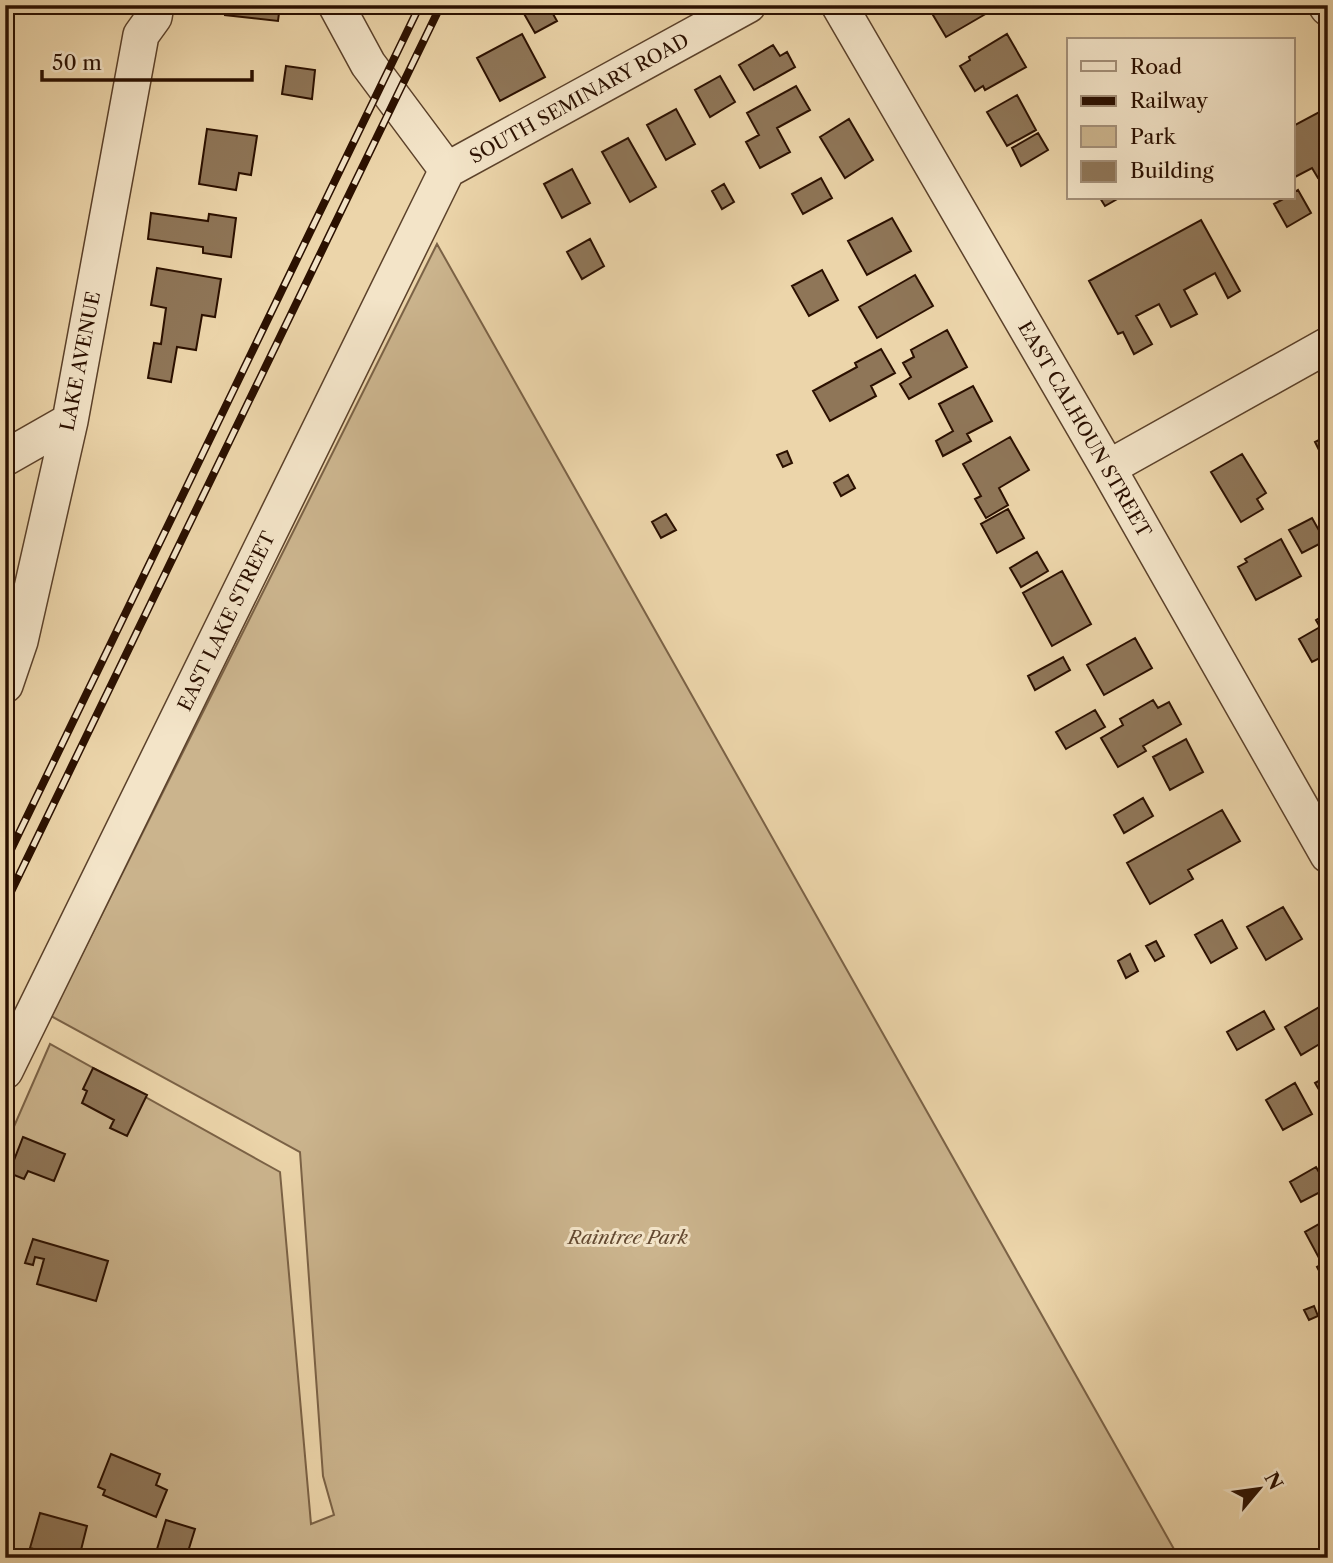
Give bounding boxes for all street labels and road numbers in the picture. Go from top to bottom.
street label: SOUTH SEMINARY ROAD [466,28,693,168]
street label: LAKE AVENUE [56,289,105,433]
street label: EAST CALHOUN STREET [1013,317,1156,542]
street label: EAST LAKE STREET [173,527,280,715]

